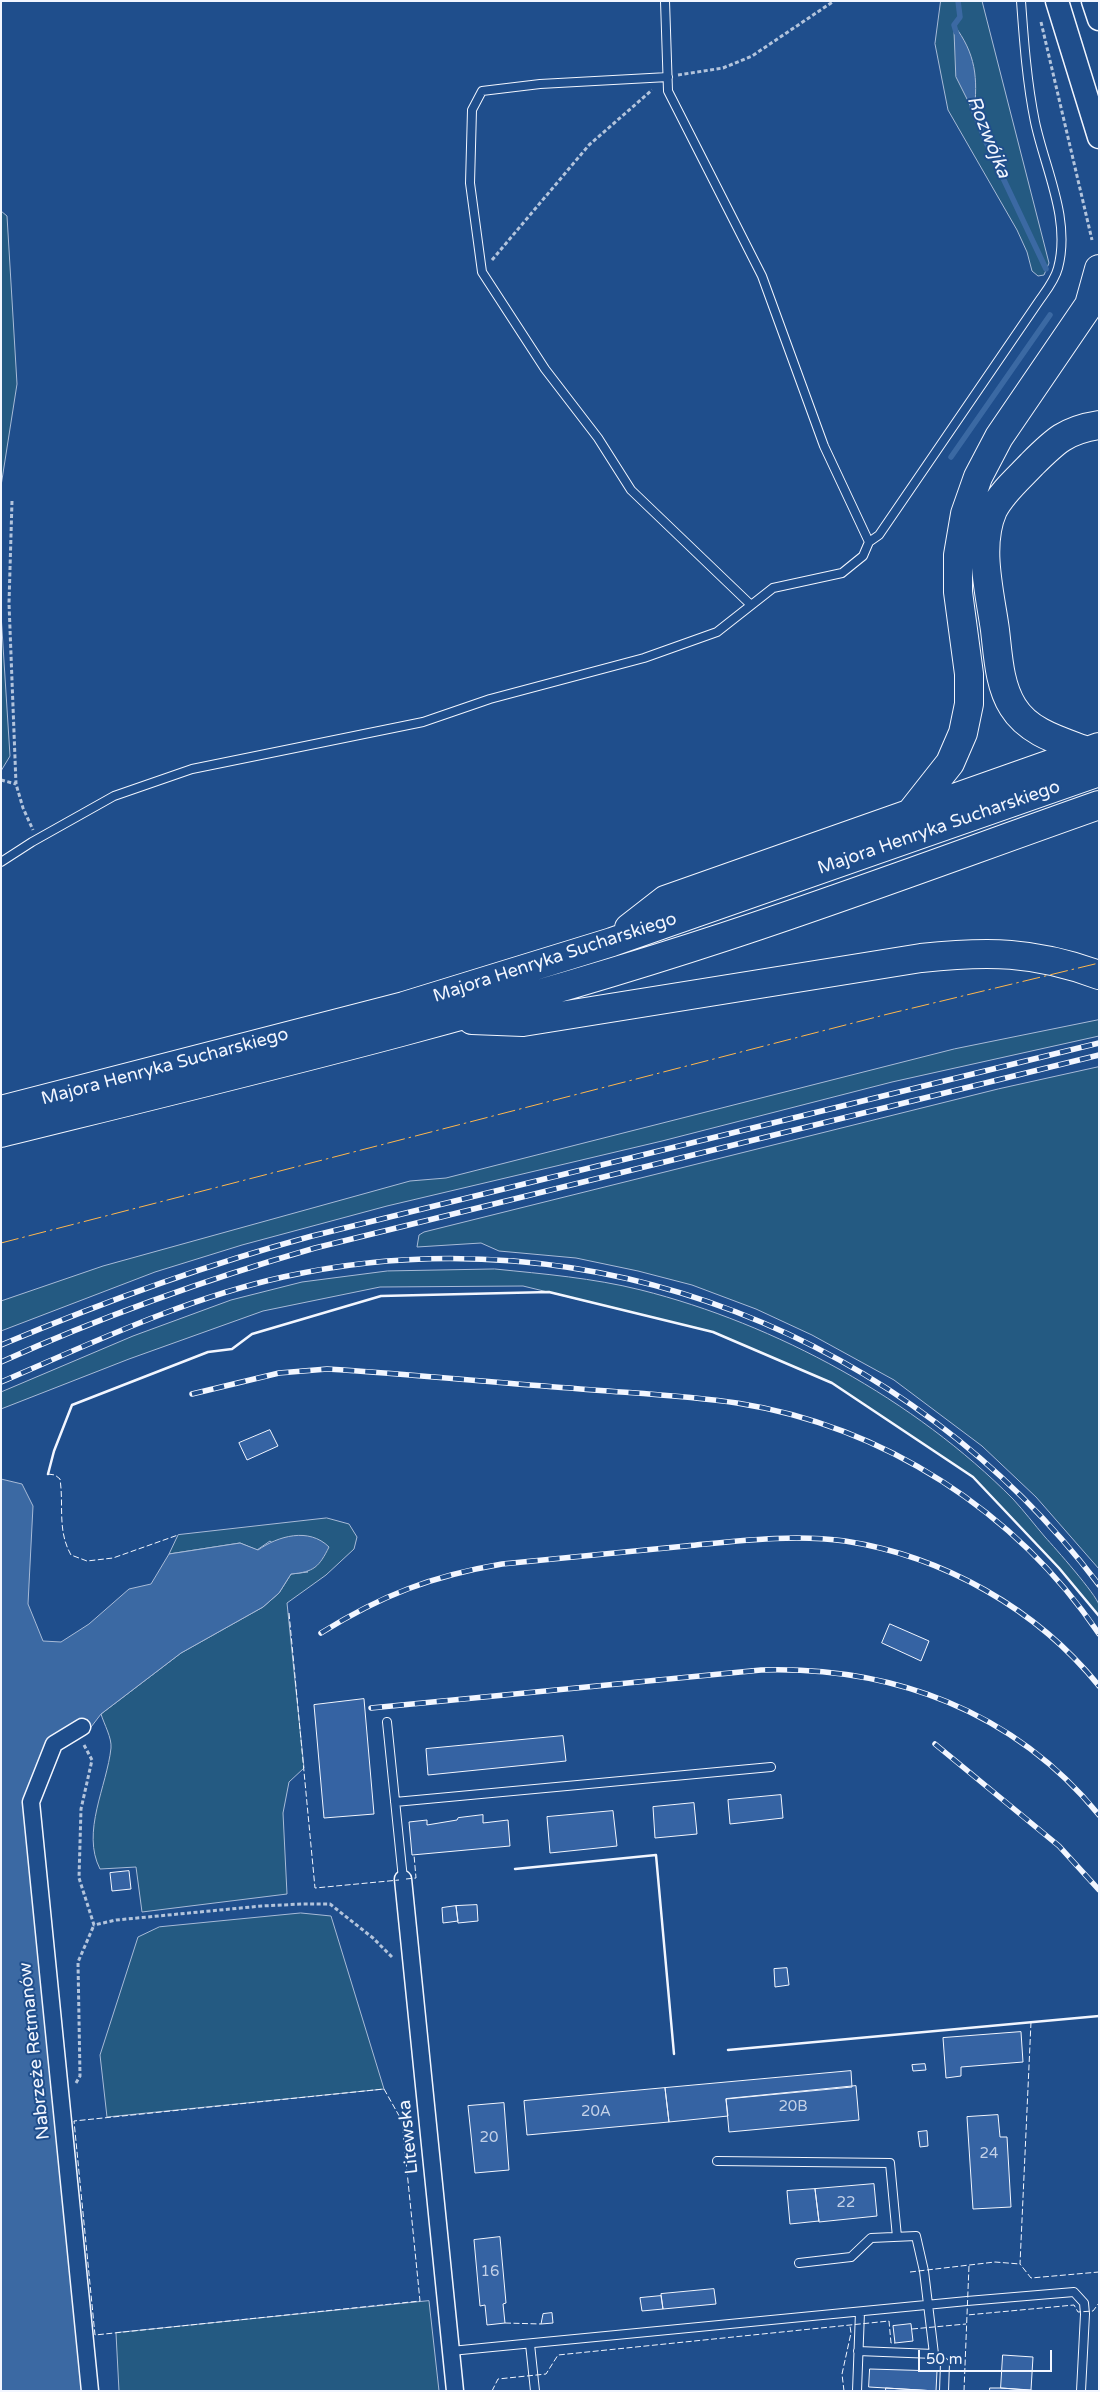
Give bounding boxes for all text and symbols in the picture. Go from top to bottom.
water label: Rozwójka [961,93,1015,181]
street label: Majora Henryka Sucharskiego [815,776,1063,880]
street label: Majora Henryka Sucharskiego [430,908,680,1008]
street label: Majora Henryka Sucharskiego [39,1024,291,1110]
street label: Nabrzeże Retmanów [15,1961,55,2141]
house number: 20B [778,2098,808,2116]
street label: Litewska [394,2099,424,2175]
house number: 20A [581,2103,611,2121]
house number: 20 [480,2129,498,2147]
house number: 24 [980,2145,998,2163]
house number: 22 [837,2194,855,2212]
house number: 16 [481,2263,499,2281]
scale bar [920,2340,1054,2372]
text: 50 m [926,2350,963,2368]

